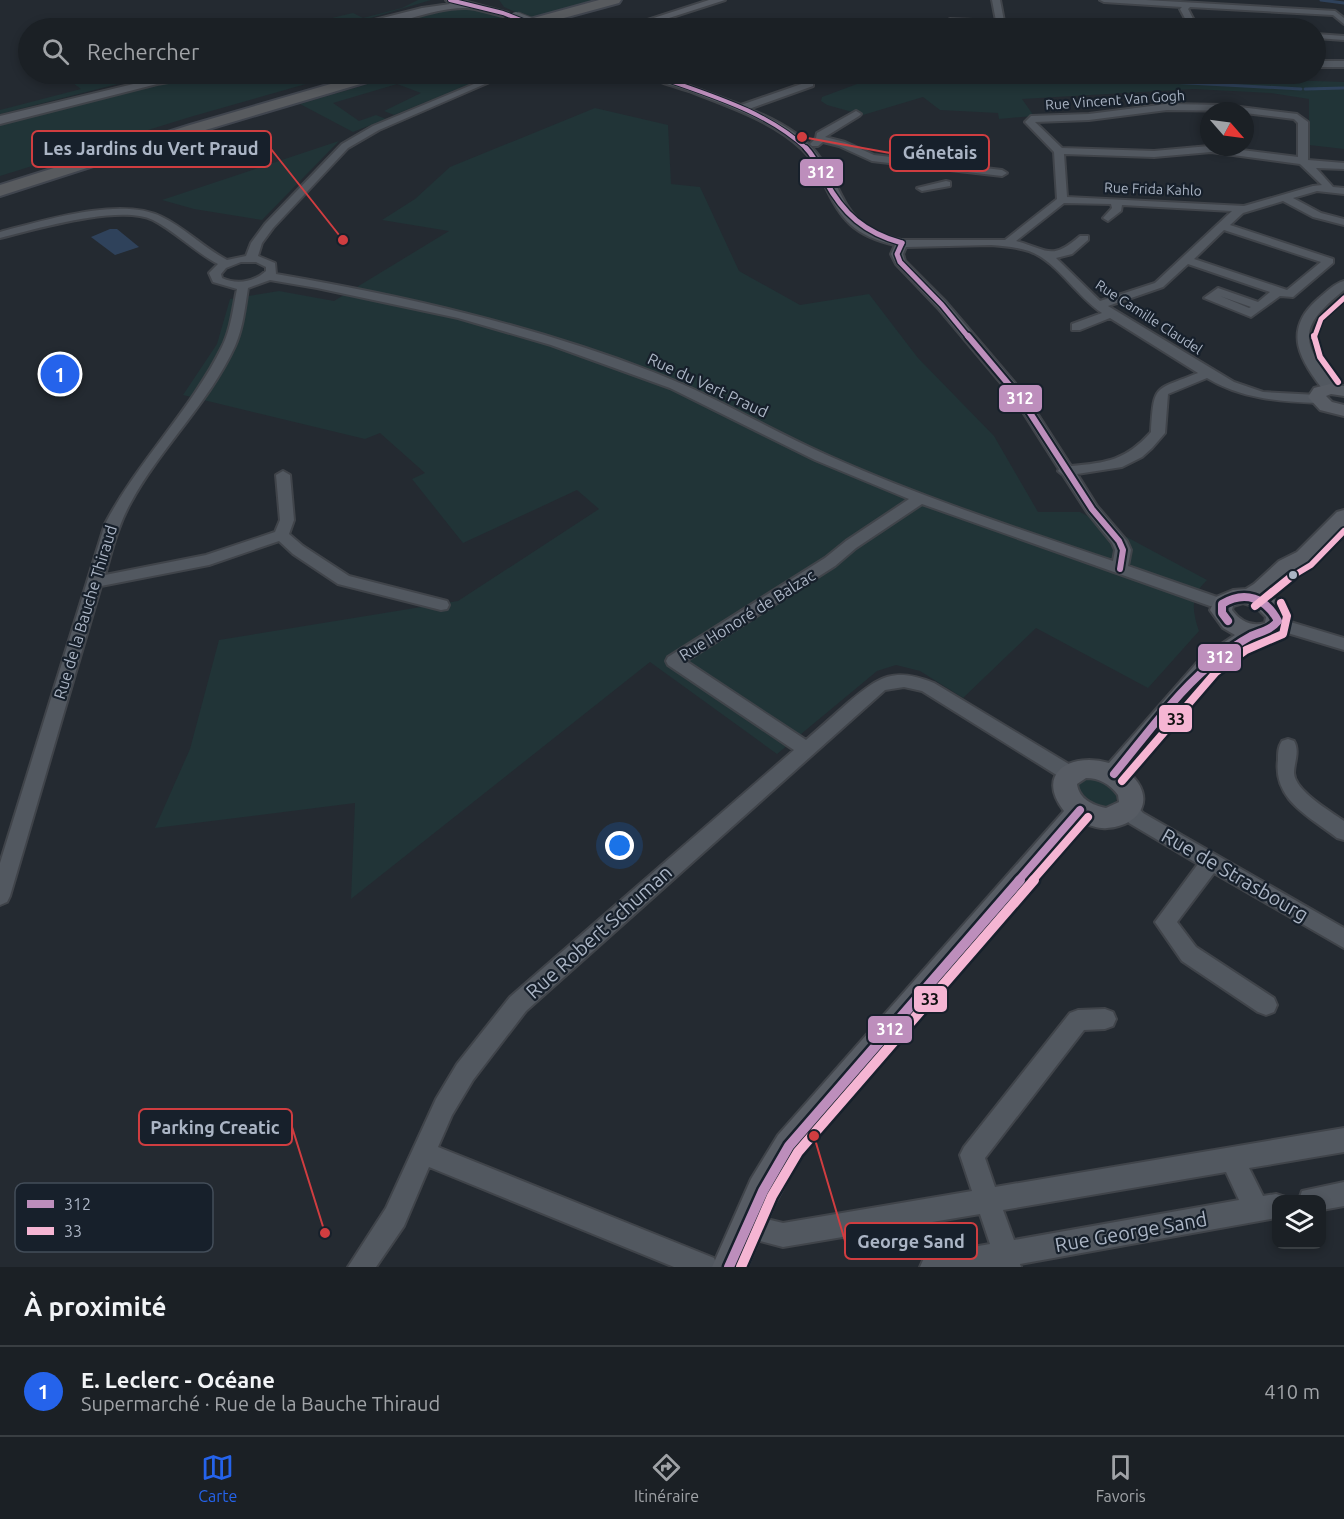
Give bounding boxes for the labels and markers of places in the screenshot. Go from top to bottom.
callout: Les Jardins du Vert Praud [32,131,271,167]
callout: Génetais [890,135,989,171]
pin: 1 [40,352,80,397]
unlabelled marker [1287,569,1299,581]
callout: Parking Creatic [139,1109,292,1145]
callout: George Sand [845,1223,977,1259]

